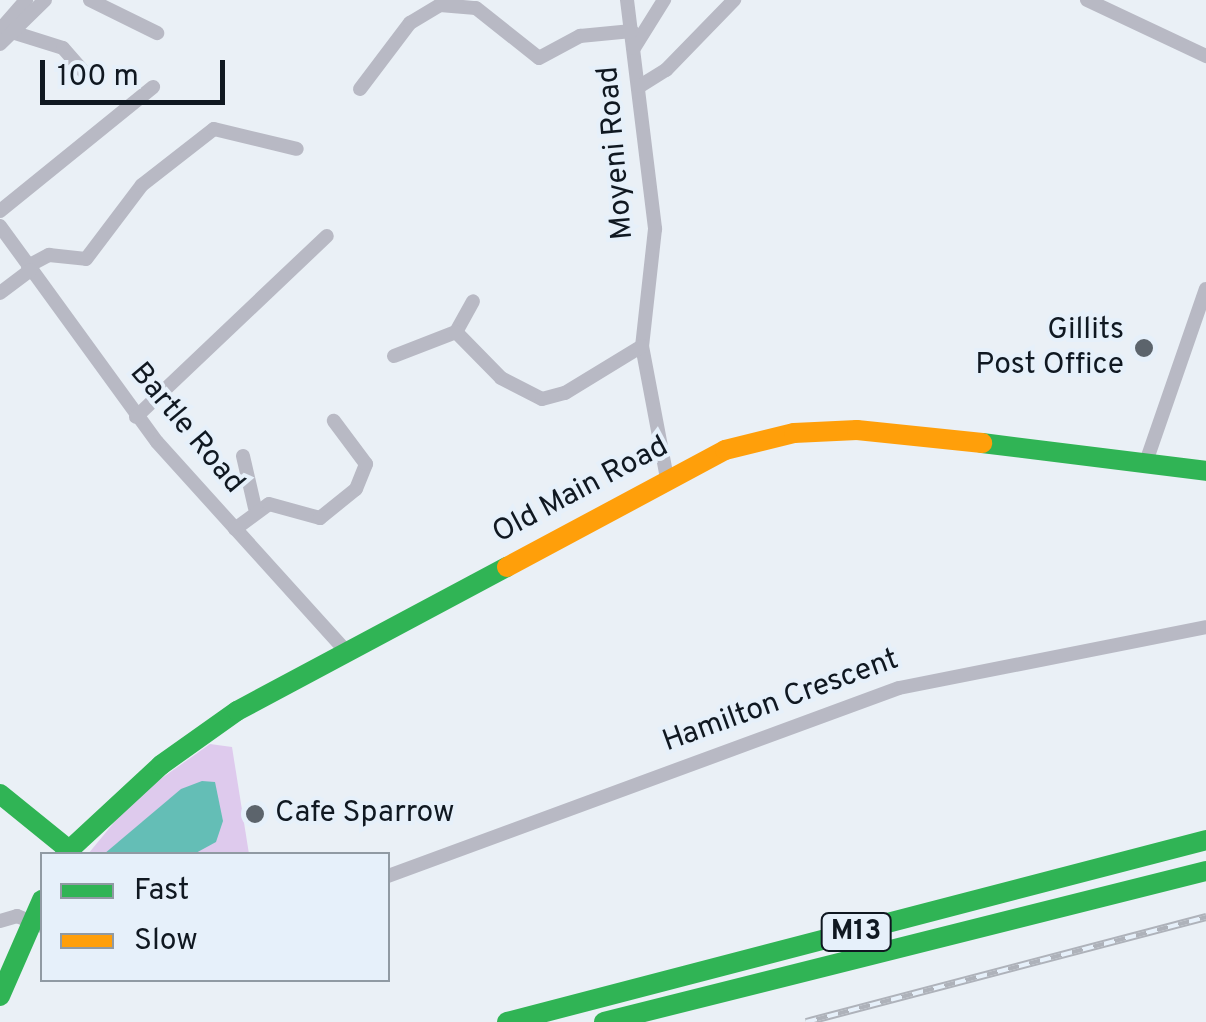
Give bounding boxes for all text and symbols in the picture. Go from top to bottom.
scale bar [45,40,230,102]
text: 100 m [57,59,139,96]
street label: Moyeni Road [591,65,643,241]
place label: Gillits Post Office [975,313,1124,384]
marker: Gillits Post Office [1133,337,1155,359]
street label: Bartle Road [121,356,251,502]
street label: Old Main Road [487,430,675,552]
street label: Hamilton Crescent [658,643,904,761]
place label: Cafe Sparrow [275,796,454,832]
marker: Cafe Sparrow [244,803,266,825]
legend [40,852,390,982]
text: Fast [134,873,189,910]
road number: M13 [818,909,894,955]
text: Slow [134,923,198,960]

